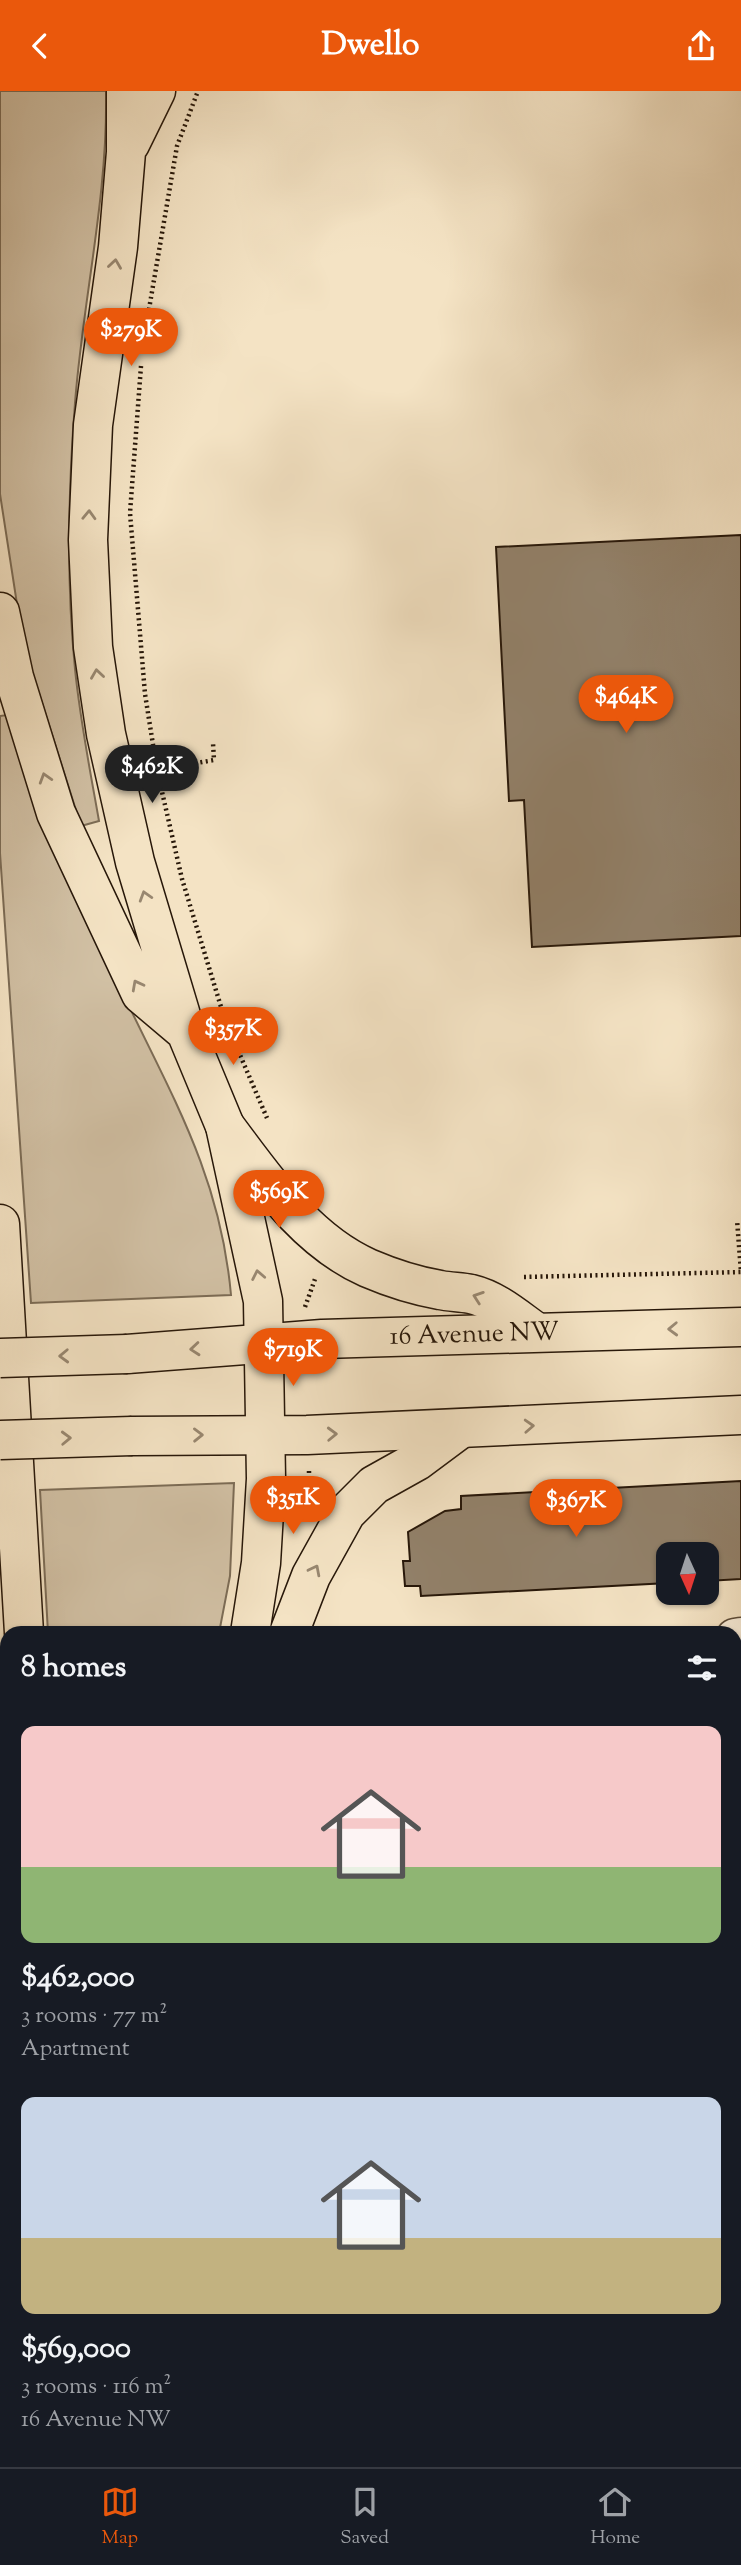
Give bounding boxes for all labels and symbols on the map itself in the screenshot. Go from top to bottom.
one-way arrow [108,258,123,270]
pin: $279K [82,309,180,368]
one-way arrow [82,509,97,520]
one-way arrow [90,668,105,680]
pin: $464K [577,675,675,735]
pin: $462K [103,745,201,805]
one-way arrow [38,772,53,784]
one-way arrow [139,891,154,903]
one-way arrow [132,980,146,992]
pin: $357K [184,1007,282,1067]
pin: $569K [230,1171,328,1230]
one-way arrow [251,1269,266,1281]
one-way arrow [472,1291,484,1305]
street label: 16 Avenue NW [389,1314,560,1356]
one-way arrow [667,1321,678,1336]
pin: $719K [244,1329,342,1388]
one-way arrow [189,1341,200,1356]
one-way arrow [58,1348,68,1364]
one-way arrow [523,1418,534,1433]
one-way arrow [193,1427,204,1443]
one-way arrow [327,1427,338,1442]
one-way arrow [61,1430,72,1446]
pin: $351K [244,1477,342,1536]
pin: $367K [527,1479,625,1539]
north arrow [656,1542,719,1605]
one-way arrow [306,1564,320,1577]

